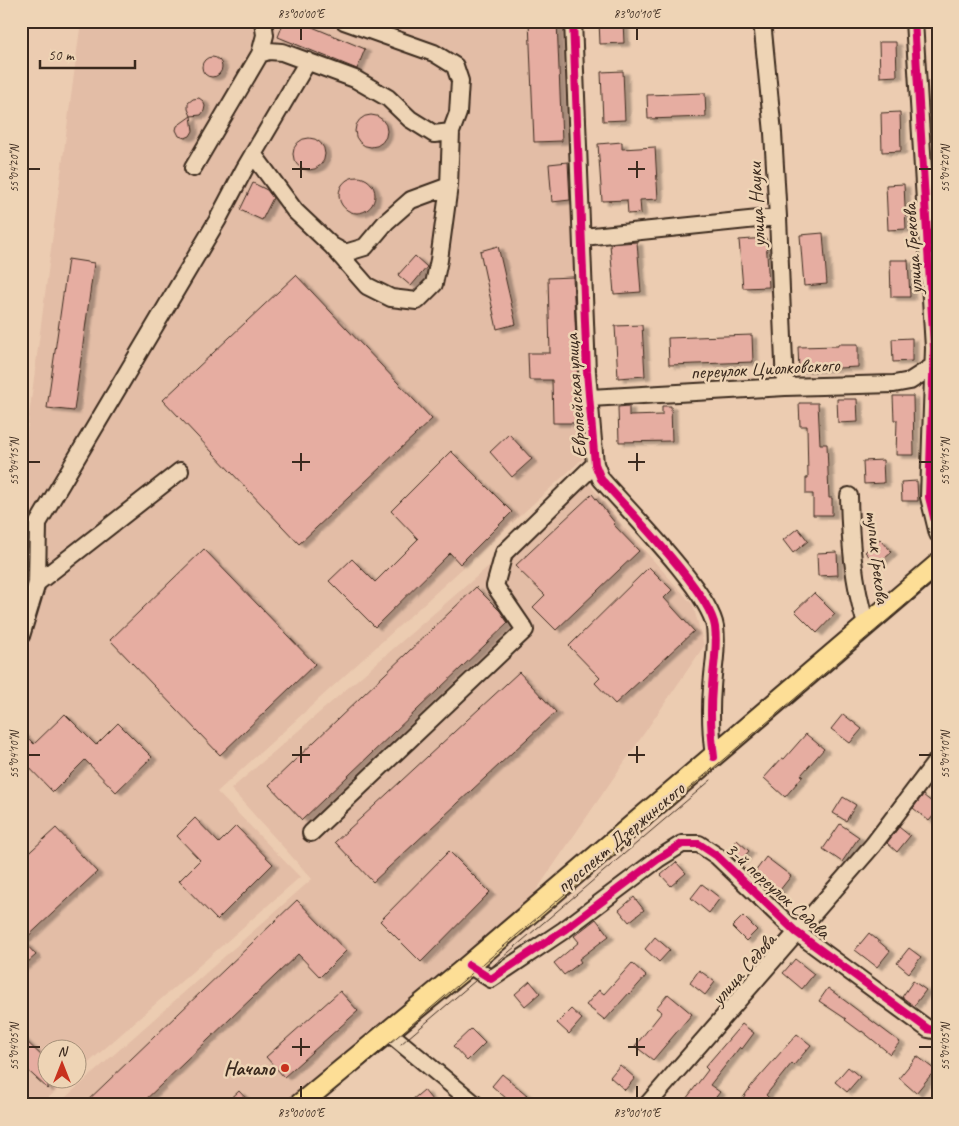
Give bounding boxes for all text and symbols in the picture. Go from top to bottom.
text: 83°00'00"E [278,6,326,22]
text: 83°00'10"E [614,6,662,22]
scale bar [40,38,135,70]
text: 50 m [48,46,75,65]
text: 55°04'20"N [6,144,22,193]
text: 55°04'20"N [937,144,953,193]
street label: улица Науки [742,160,771,249]
street label: улица Грекова [897,201,928,296]
street label: Европейская улица [559,331,592,459]
street label: переулок Циолковского [690,352,841,385]
text: 55°04'15"N [6,437,22,486]
text: 55°04'15"N [937,437,953,486]
street label: тупик Грекова [859,509,896,607]
text: 55°04'10"N [6,730,22,779]
text: 55°04'10"N [937,730,953,779]
street label: проспект Дзержинского [551,776,691,899]
street label: 3-й переулок Седова [720,836,837,945]
street label: улица Седова [705,927,783,1011]
text: 55°04'05"N [6,1022,22,1071]
text: 55°04'05"N [937,1022,953,1071]
north arrow [38,1038,88,1088]
text: N [58,1043,69,1060]
place label: Начало [224,1056,276,1081]
marker: Начало [279,1062,291,1074]
text: 83°00'00"E [278,1105,326,1121]
text: 83°00'10"E [614,1105,662,1121]

